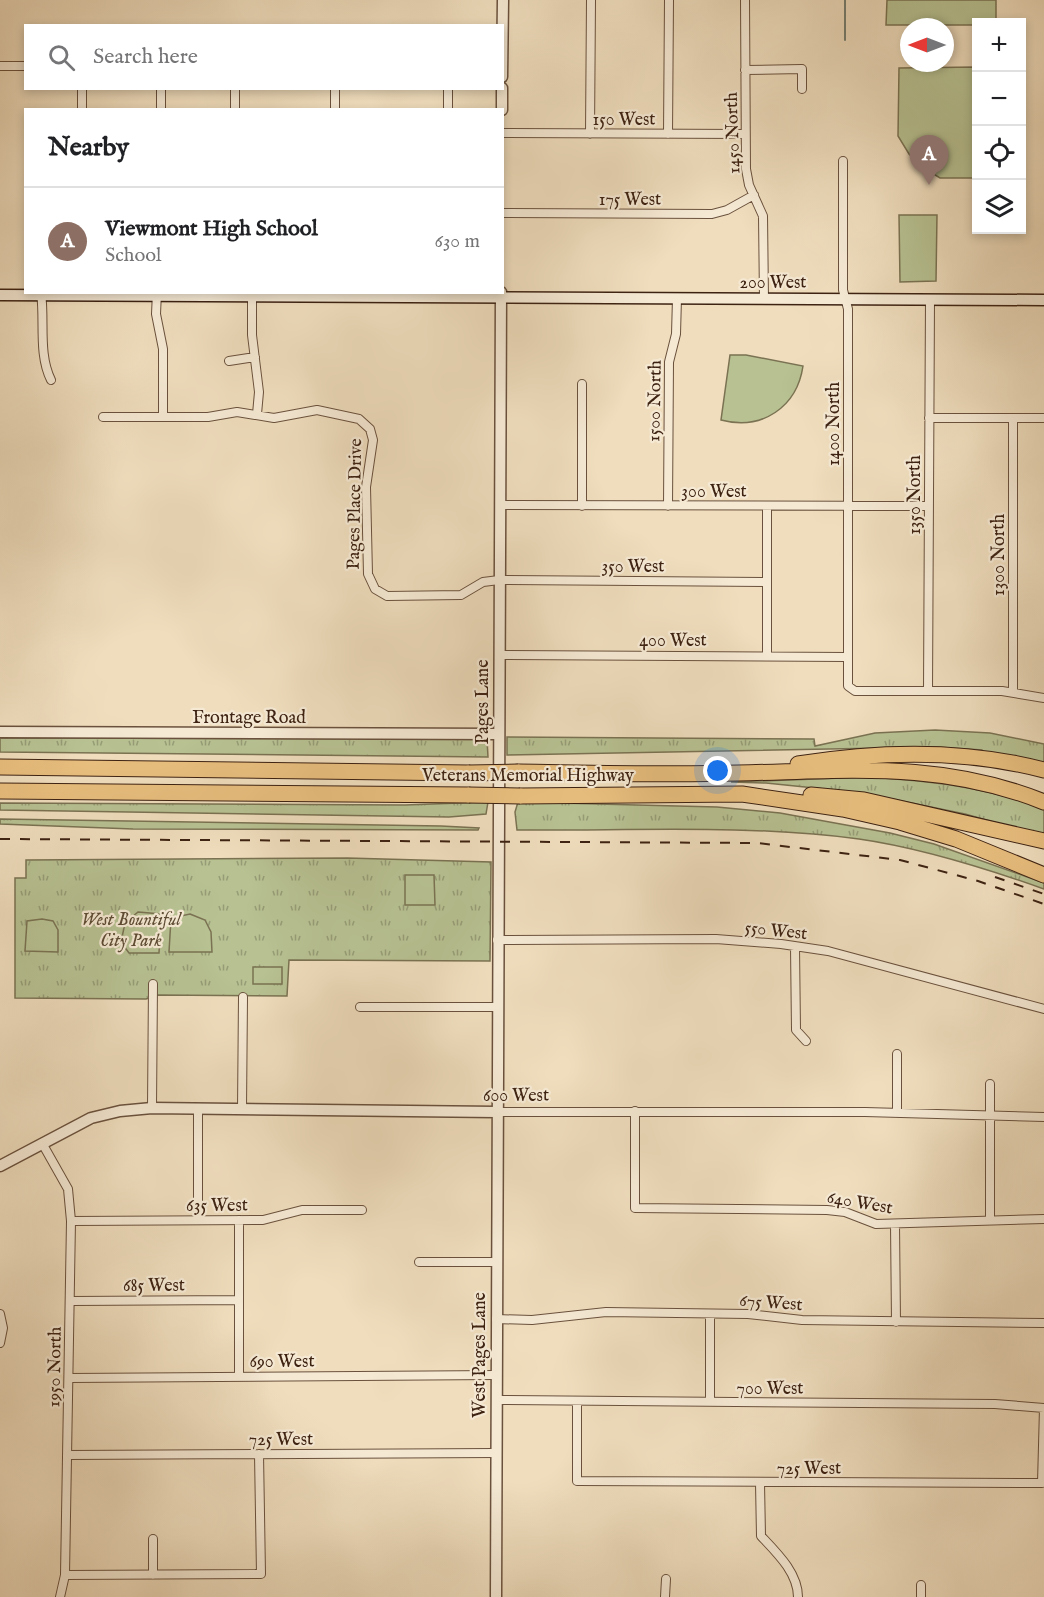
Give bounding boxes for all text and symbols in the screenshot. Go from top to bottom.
north arrow [900,18,954,72]
map controls [972,18,1026,234]
button: + [972,18,1026,72]
search box [24,24,504,90]
icon: search [45,41,78,74]
text: Search here [93,43,198,71]
button: − [972,72,1026,126]
street label: 1450 North [721,91,746,174]
street label: 150 West [593,109,655,132]
button: locate [972,126,1026,180]
text: Nearby [48,131,129,164]
pin: A [910,136,948,185]
button: layers [972,180,1026,234]
street label: 175 West [599,189,661,212]
text: Viewmont High School [105,215,318,243]
text: A [61,229,74,254]
text: 630 m [434,229,480,254]
text: School [105,243,161,268]
street label: 200 West [739,272,807,295]
street label: 1500 North [643,359,668,442]
street label: 1400 North [823,381,846,466]
street label: Pages Place Drive [343,438,368,570]
street label: 1350 North [904,455,927,535]
street label: 300 West [681,481,747,504]
street label: 1300 North [988,514,1011,596]
street label: 350 West [602,556,664,579]
street label: 400 West [639,630,707,653]
street label: Pages Lane [472,660,495,744]
street label: Frontage Road [192,707,306,730]
your location [703,756,732,785]
street label: Veterans Memorial Highway [421,765,634,788]
park label: West Bountiful City Park [81,909,183,953]
street label: 550 West [743,917,808,946]
street label: 600 West [483,1085,549,1108]
street label: 640 West [825,1186,894,1221]
street label: 635 West [186,1195,248,1218]
street label: 685 West [123,1275,185,1298]
street label: 675 West [738,1290,803,1317]
street label: West Pages Lane [469,1292,492,1418]
street label: 1950 North [43,1326,68,1408]
street label: 690 West [249,1351,315,1374]
street label: 700 West [736,1378,804,1401]
street label: 725 West [249,1429,313,1452]
street label: 725 West [777,1458,841,1481]

